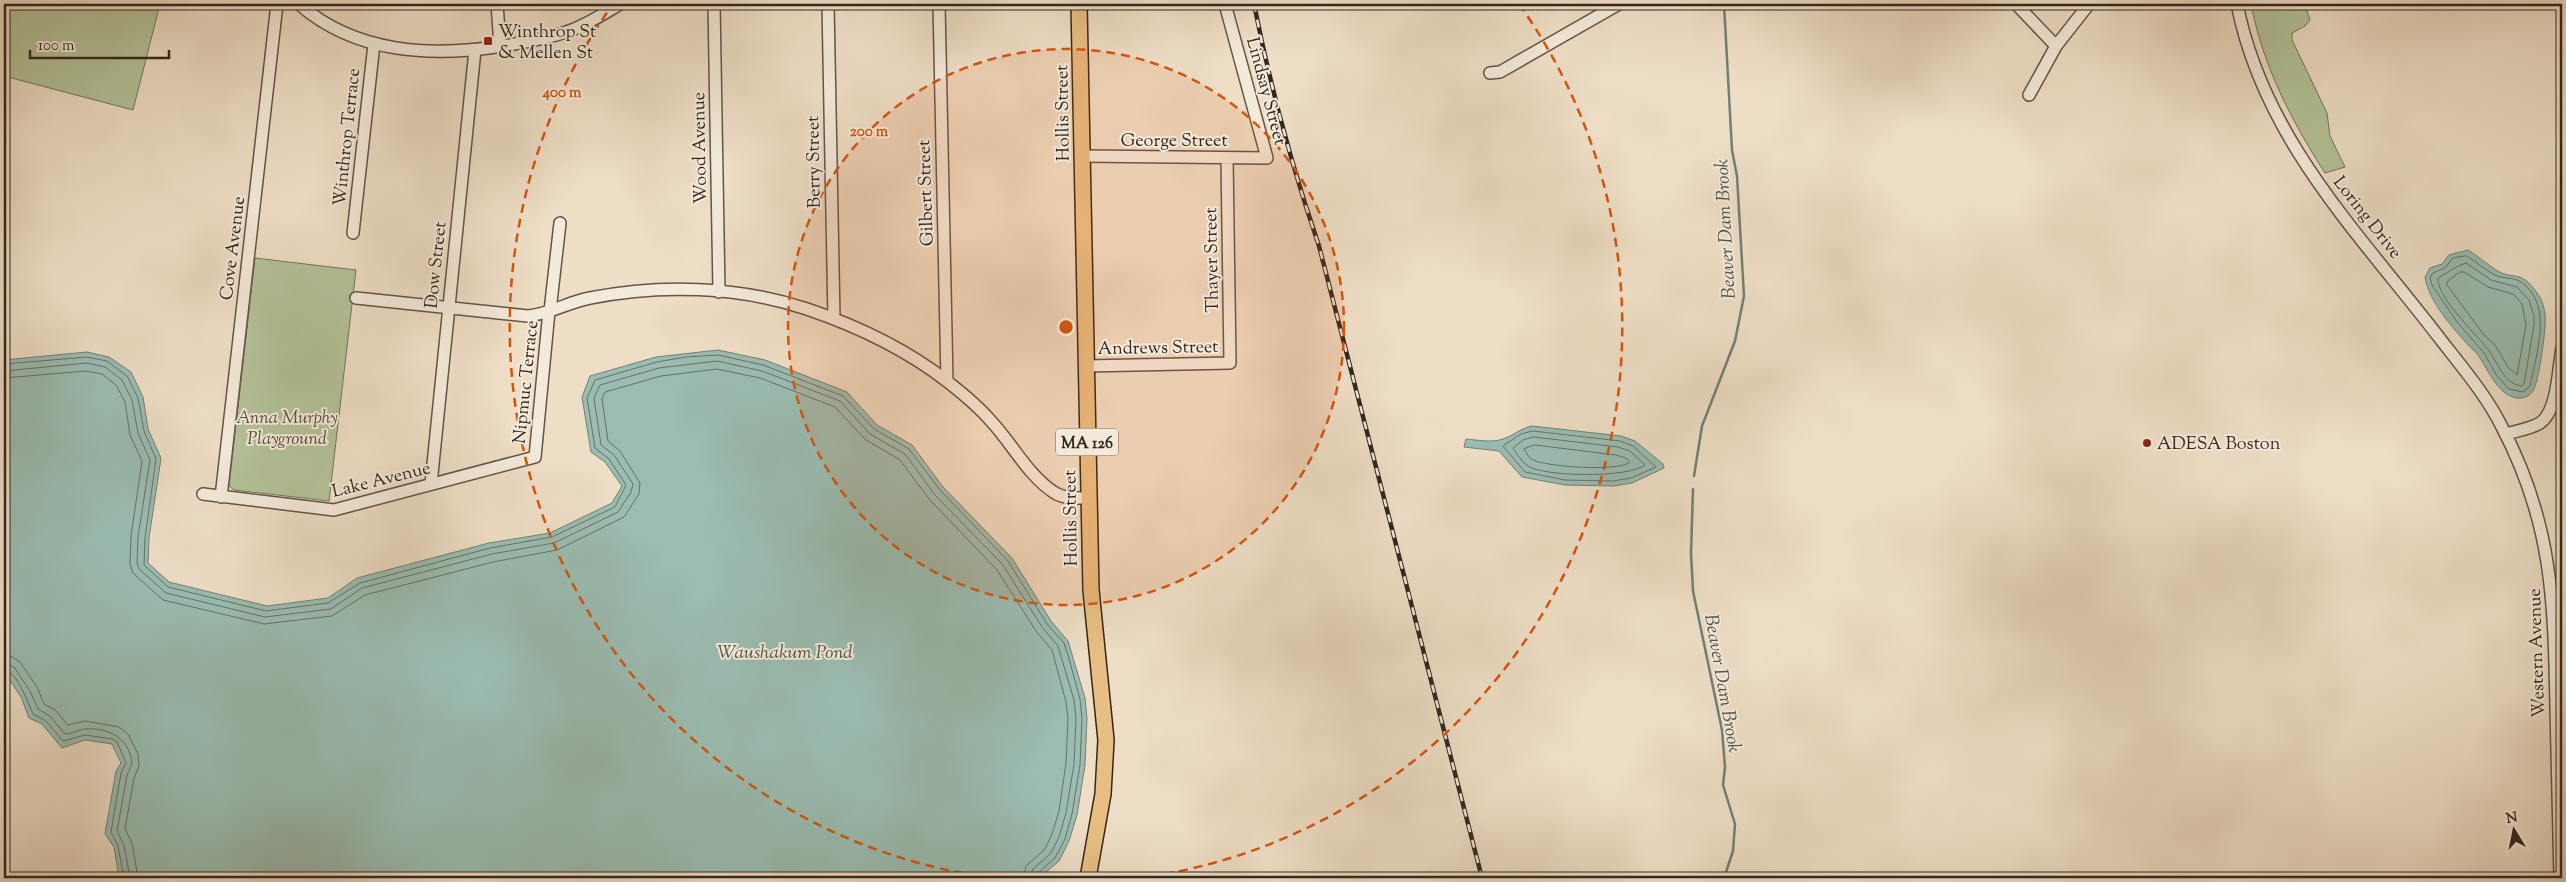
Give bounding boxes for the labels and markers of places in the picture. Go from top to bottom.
place label: Winthrop St & Mellen St [498,20,596,67]
marker: Winthrop St & Mellen St [482,35,494,47]
centre of rings [1057,318,1075,336]
place label: ADESA Boston [2157,432,2281,458]
marker: ADESA Boston [2141,437,2153,449]

